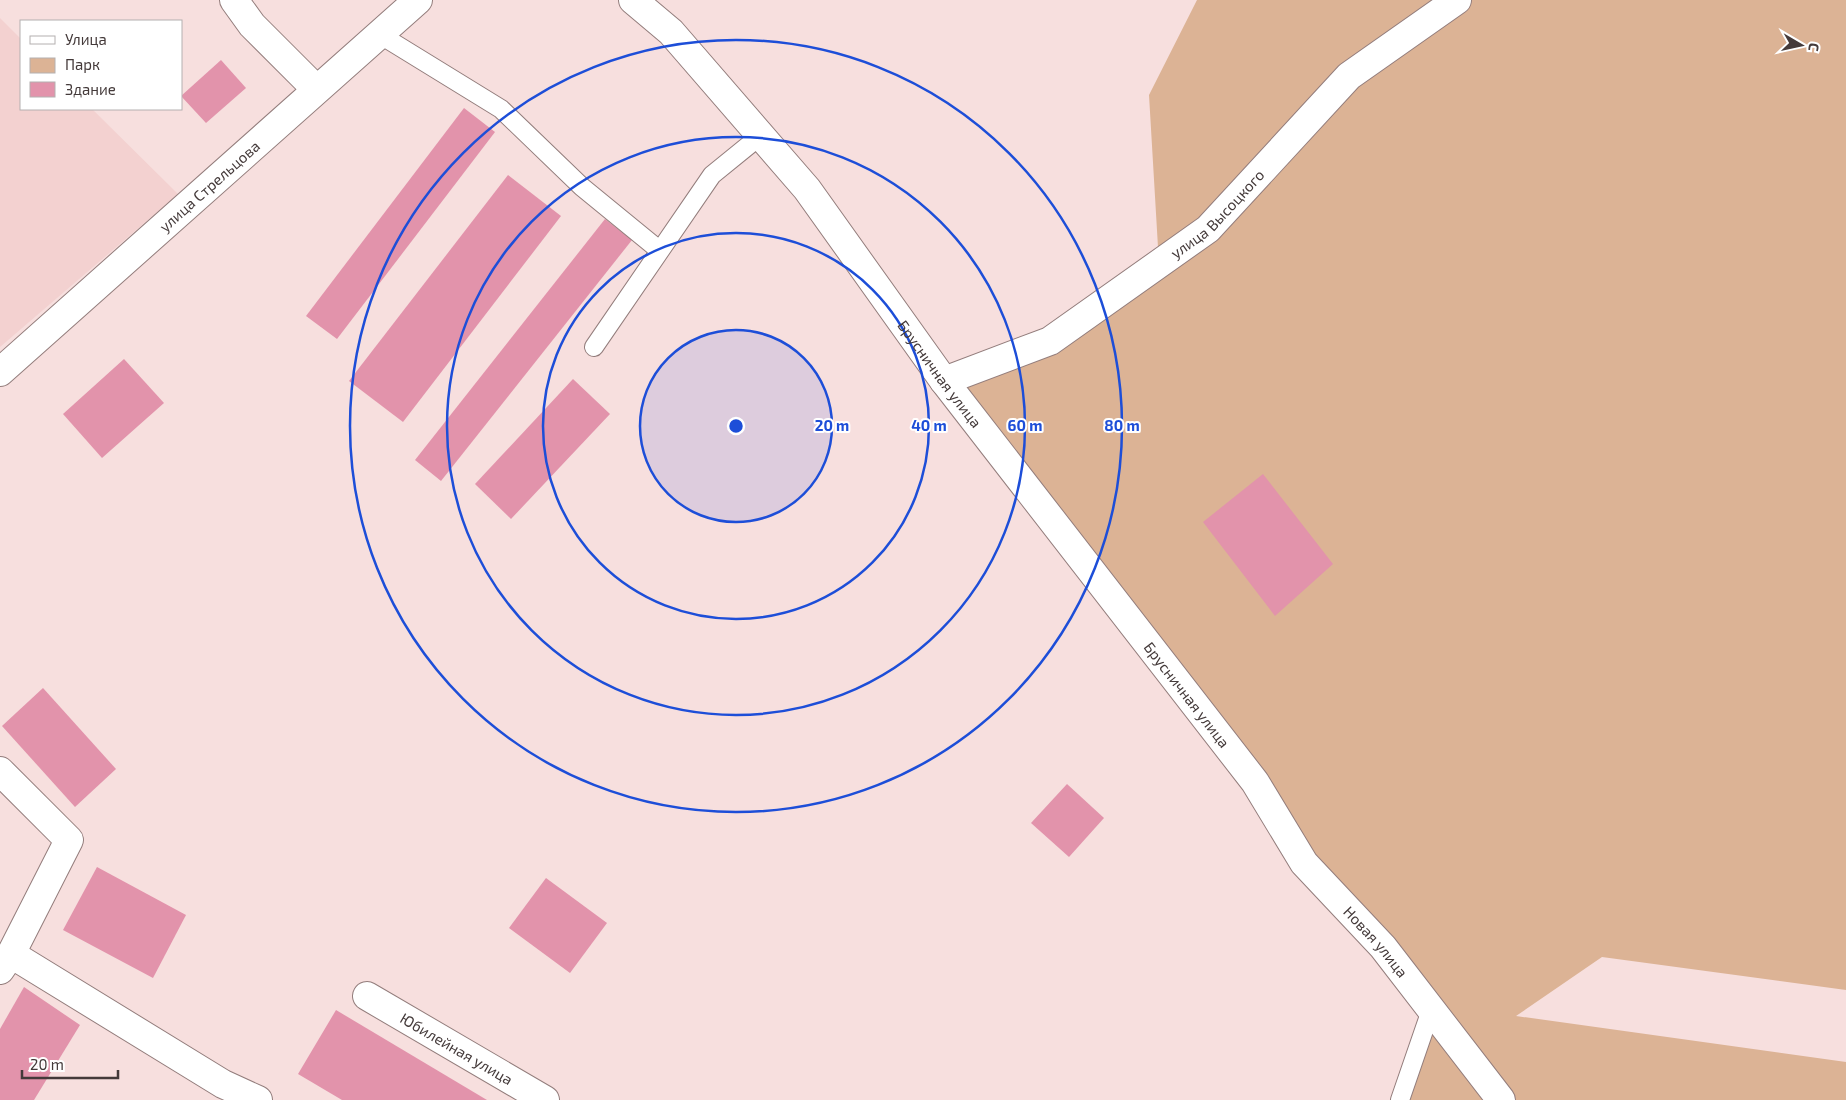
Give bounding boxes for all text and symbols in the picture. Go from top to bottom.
legend [20,20,182,110]
north arrow [1776,20,1826,70]
text: Улица [65,30,107,48]
text: С [1805,42,1823,53]
text: Парк [65,55,100,73]
text: Здание [65,80,116,98]
street label: улица Стрельцова [155,136,263,236]
street label: улица Высоцкого [1167,165,1268,263]
street label: Брусничная улица [894,317,986,431]
text: 20 m [815,416,849,434]
text: 40 m [911,416,947,434]
text: 60 m [1008,416,1042,434]
text: 80 m [1104,416,1140,434]
centre of rings [727,417,745,435]
street label: Брусничная улица [1141,638,1234,751]
street label: Новая улица [1340,902,1412,981]
street label: Юбилейная улица [397,1009,516,1088]
scale bar [22,1048,119,1080]
text: 20 m [30,1055,64,1073]

